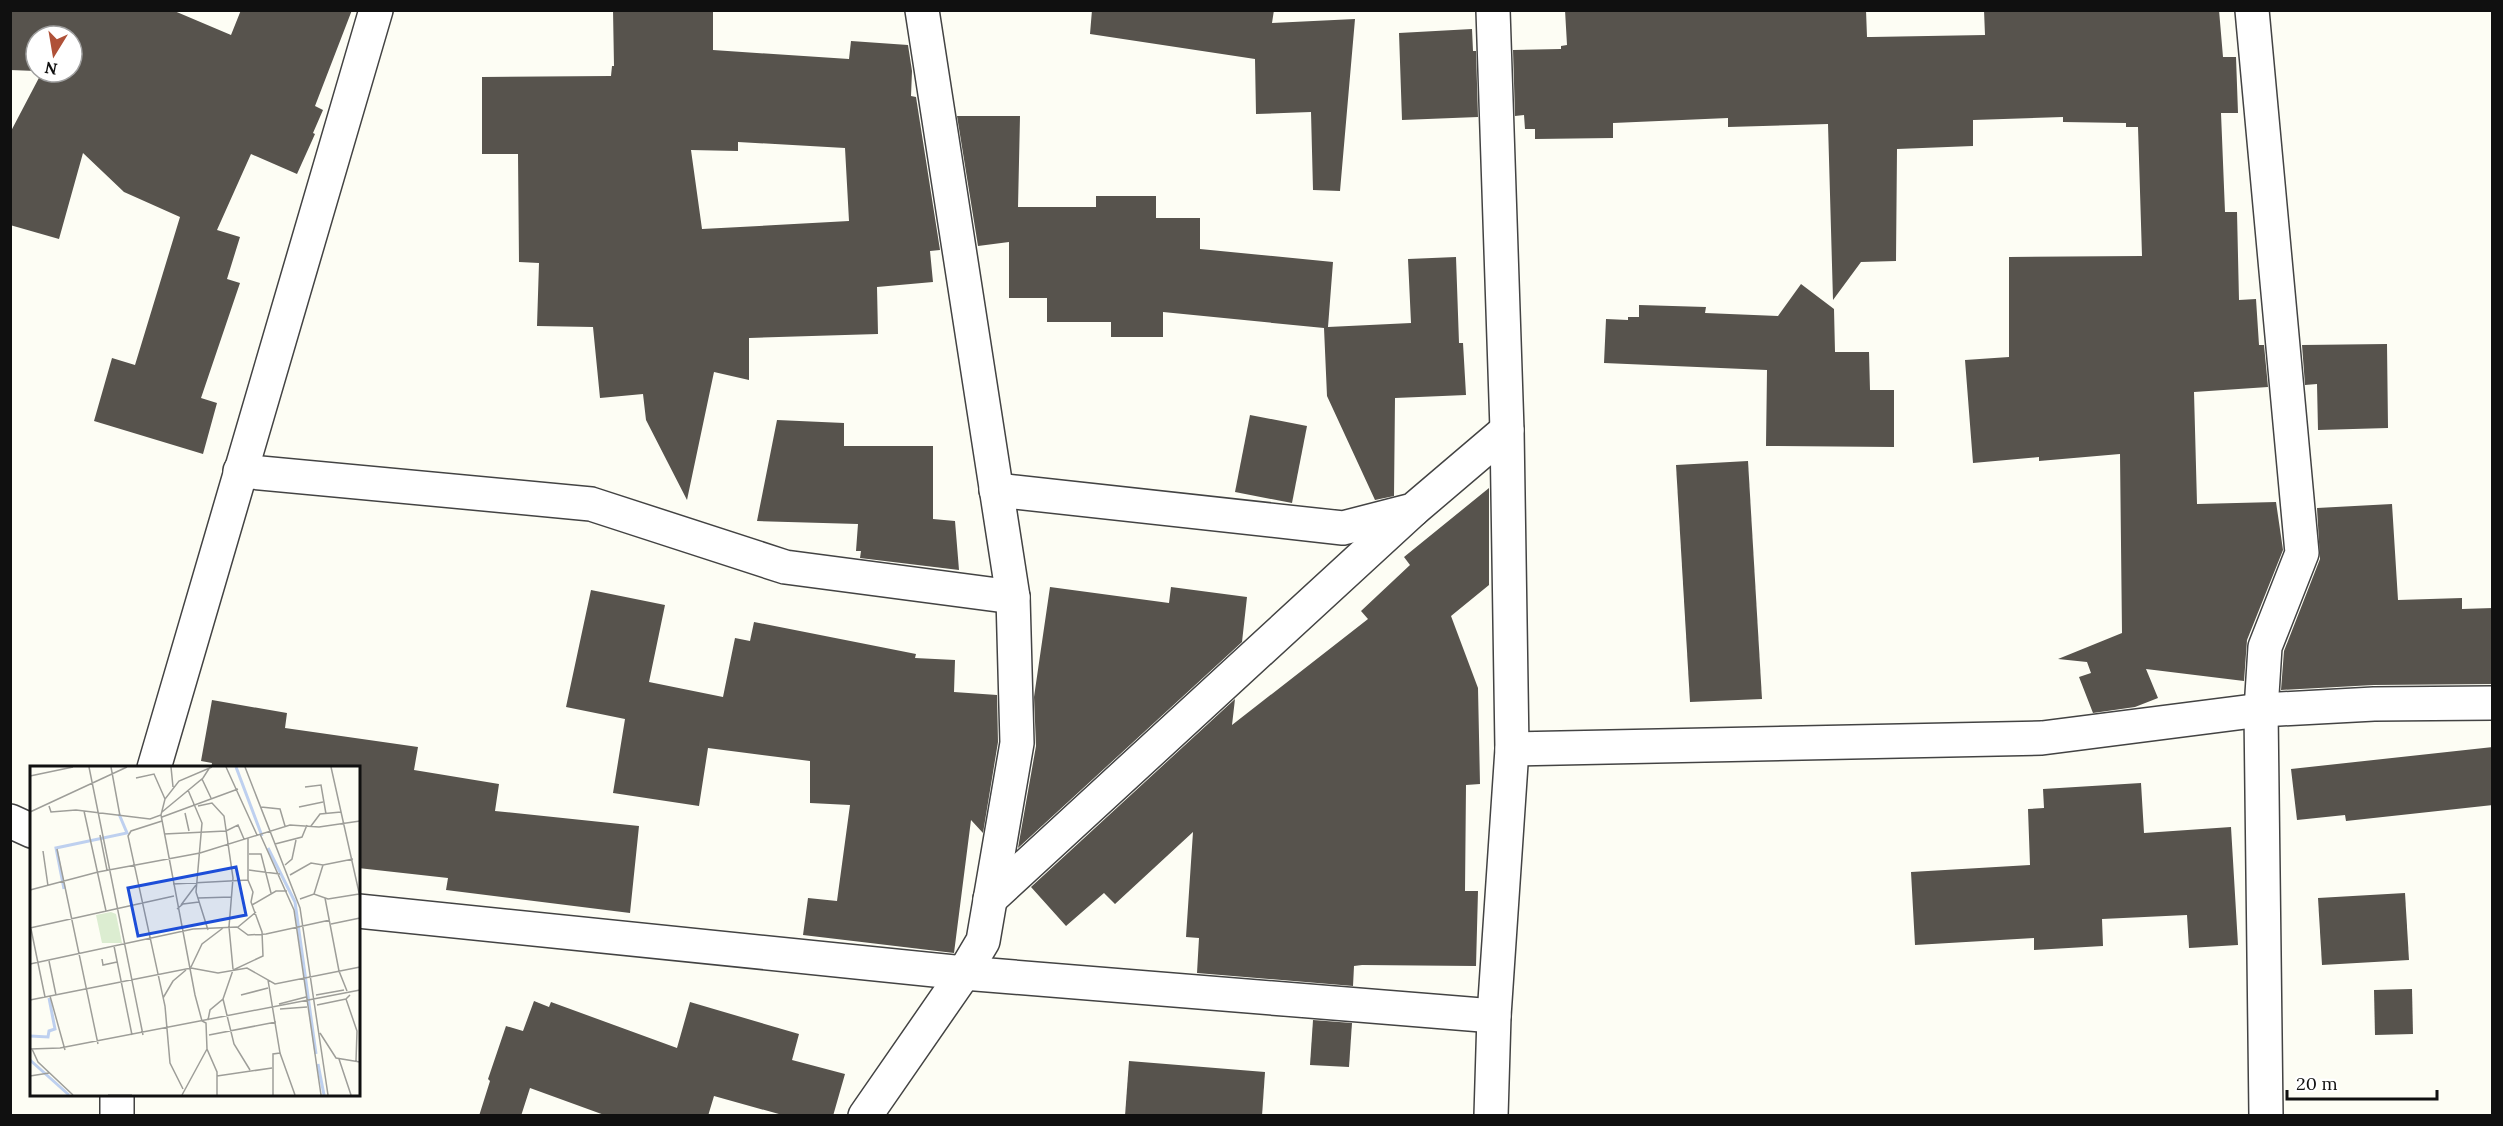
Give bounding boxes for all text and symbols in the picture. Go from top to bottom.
north arrow [24,24,84,84]
text: N [43,58,59,80]
inset map [30,766,360,1096]
scale bar [2287,1063,2437,1101]
text: 20 m [2296,1072,2338,1095]

